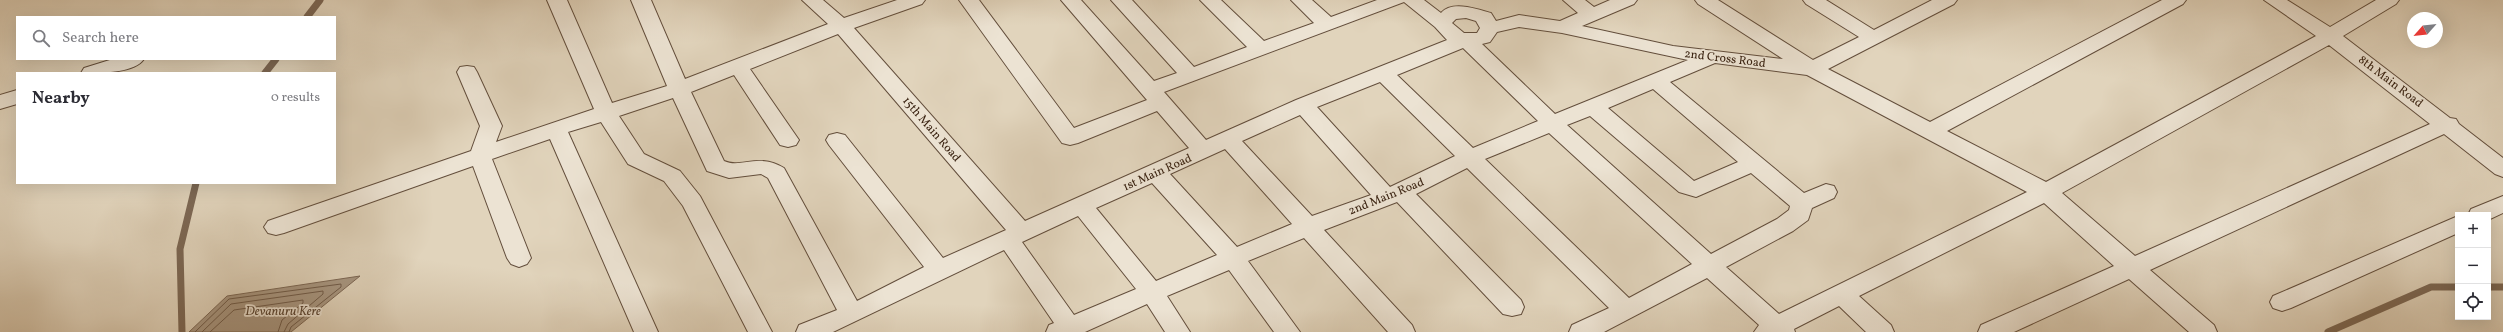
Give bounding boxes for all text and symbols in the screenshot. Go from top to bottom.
north arrow [2407,12,2443,48]
search box [16,16,336,60]
icon: search [30,27,52,49]
text: Search here [62,28,139,49]
street label: 2nd Cross Road [1683,46,1767,72]
street label: 8th Main Road [2355,52,2426,112]
text: Nearby [32,87,90,110]
text: 0 results [271,89,320,107]
street label: 15th Main Road [898,94,964,166]
street label: 1st Main Road [1120,150,1195,195]
street label: 2nd Main Road [1346,174,1427,219]
map controls [2455,212,2491,320]
button: + [2455,212,2491,248]
button: − [2455,248,2491,284]
button: locate [2455,284,2491,320]
water label: Devanuru Kere [245,303,321,321]

